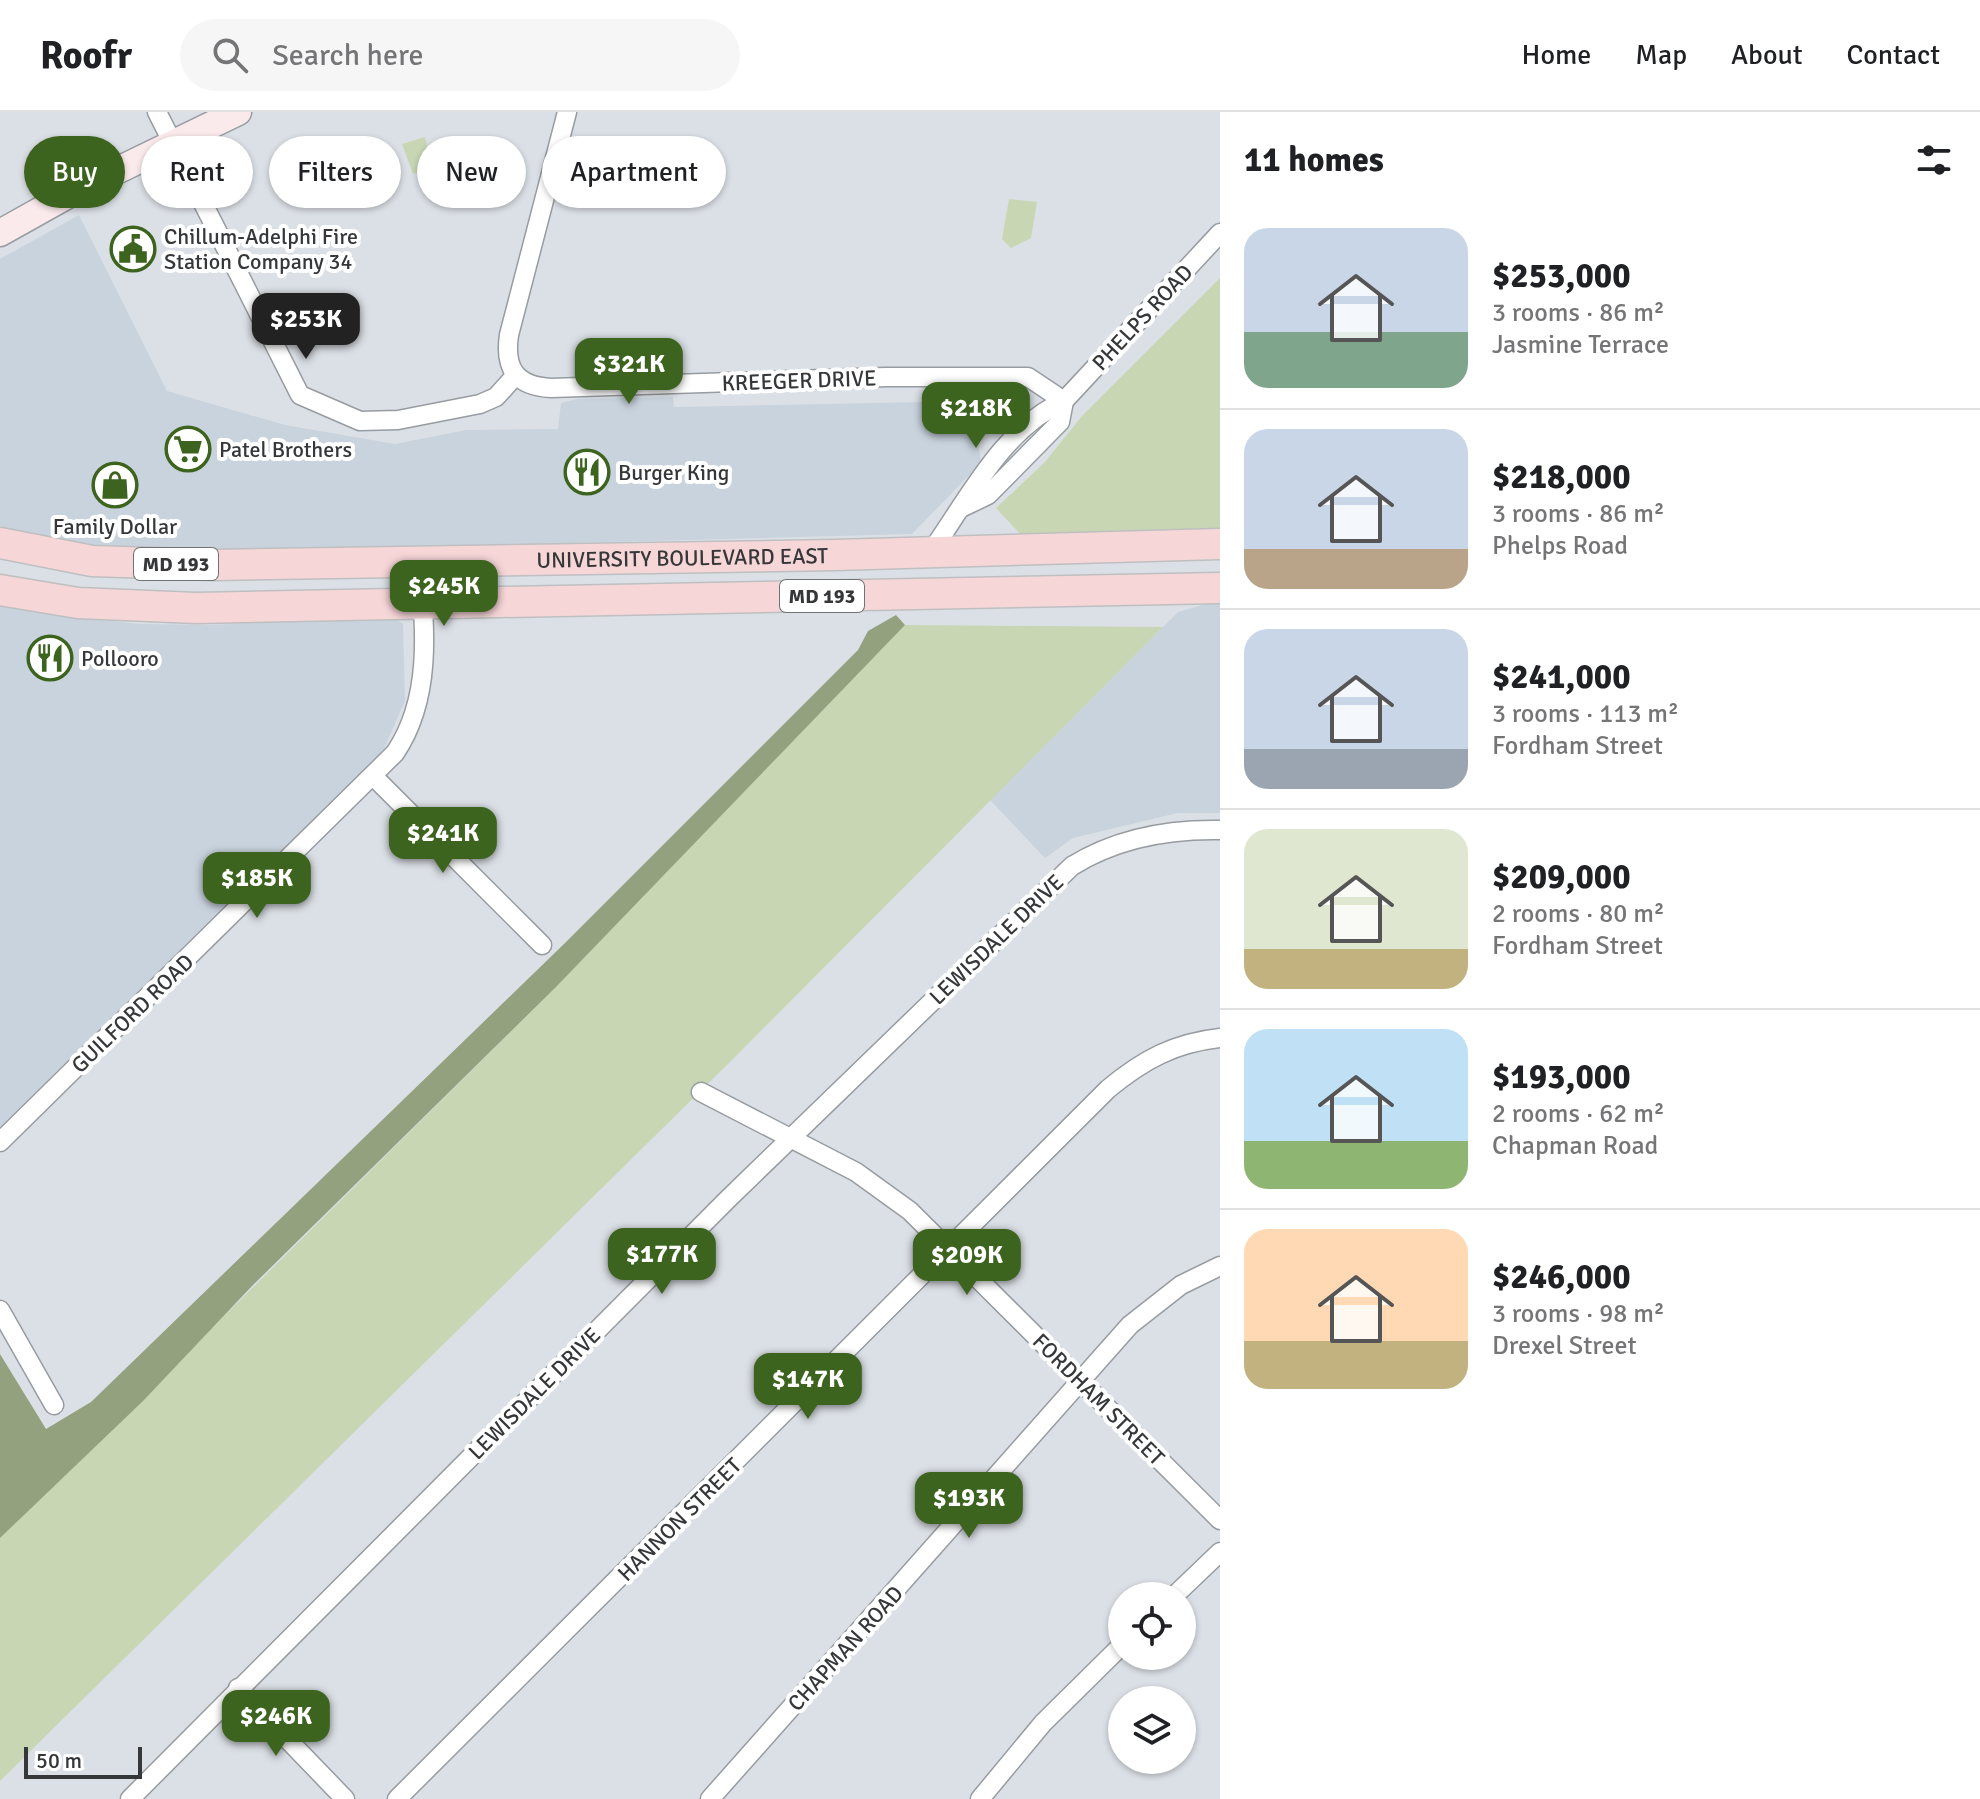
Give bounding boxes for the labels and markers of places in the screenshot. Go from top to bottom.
place label: Chillum-Adelphi Fire Station Company 34 [164,223,358,275]
public building icon: Chillum-Adelphi Fire Station Company 34 [109,225,157,273]
pin: $253K [250,293,362,361]
pin: $321K [573,338,685,406]
pin: $218K [920,382,1032,450]
supermarket icon: Patel Brothers [164,425,212,473]
place label: Patel Brothers [219,436,352,463]
restaurant icon: Burger King [563,448,611,496]
place label: Burger King [618,459,730,486]
shop icon: Family Dollar [91,461,139,509]
place label: Family Dollar [53,513,177,540]
pin: $245K [388,560,500,628]
restaurant icon: Pollooro [26,634,74,682]
place label: Pollooro [81,645,159,672]
pin: $241K [387,807,499,875]
pin: $185K [201,852,313,920]
pin: $177K [606,1228,718,1296]
pin: $209K [911,1229,1023,1297]
pin: $147K [752,1353,864,1421]
pin: $193K [913,1472,1025,1540]
pin: $246K [220,1690,332,1758]

